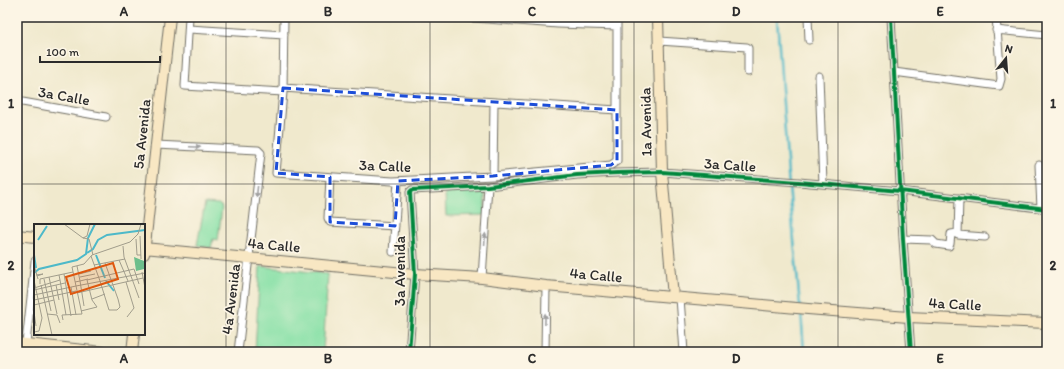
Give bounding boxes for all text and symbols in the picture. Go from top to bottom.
text: A [119,4,129,19]
text: B [324,4,333,19]
text: C [528,4,537,19]
text: D [732,4,741,19]
text: E [936,4,944,19]
scale bar [40,38,160,64]
north arrow [986,38,1026,78]
text: N [1003,42,1014,56]
text: 100 m [46,45,79,59]
street label: 3a Calle [37,83,91,109]
street label: 1a Avenida [636,87,656,157]
text: 1 [8,96,14,111]
text: 1 [1050,96,1056,111]
street label: 5a Avenida [129,98,155,170]
one-way arrow [189,144,202,150]
street label: 3a Calle [703,154,757,176]
street label: 3a Calle [359,156,411,176]
one-way arrow [254,186,260,198]
inset map [34,224,145,335]
one-way arrow [481,233,488,245]
street label: 4a Calle [247,234,301,256]
street label: 3a Avenida [391,236,409,306]
text: 2 [8,258,15,273]
text: 2 [1050,258,1057,273]
street label: 4a Avenida [218,262,244,336]
street label: 4a Calle [569,264,623,286]
street label: 4a Calle [928,294,982,314]
one-way arrow [542,313,549,325]
text: A [119,351,129,366]
text: B [324,351,333,366]
text: C [528,351,537,366]
text: D [732,351,741,366]
text: E [936,351,944,366]

